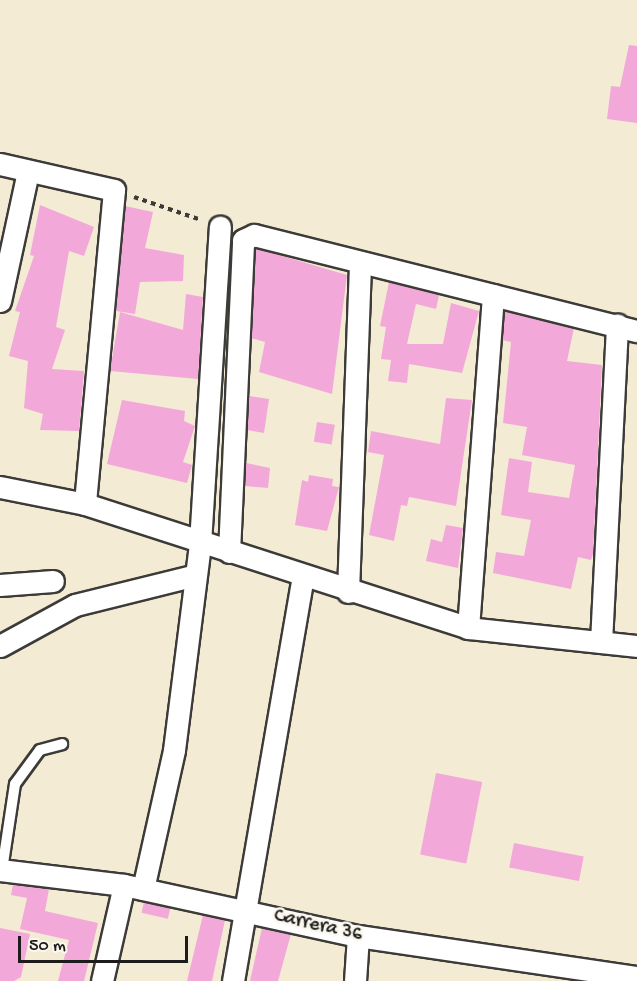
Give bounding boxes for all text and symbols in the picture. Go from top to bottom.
street label: Carrera 36 [272,904,364,948]
scale bar [21,924,190,962]
text: 50 m [29,936,66,957]

